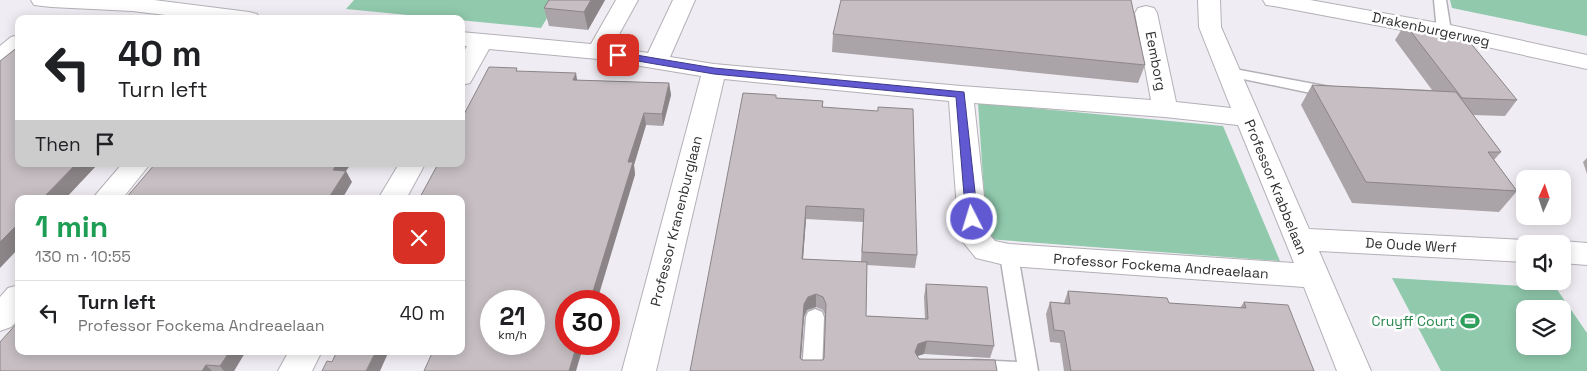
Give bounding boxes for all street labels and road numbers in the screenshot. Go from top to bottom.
street label: Drakenburgerweg [1370,8,1492,50]
street label: Eemborg [1141,30,1171,92]
street label: Professor Krabbelaan [1241,117,1311,257]
street label: Professor Kranenburglaan [646,134,706,308]
street label: De Oude Werf [1365,234,1457,256]
street label: Professor Fockema Andreaelaan [1053,249,1269,283]

